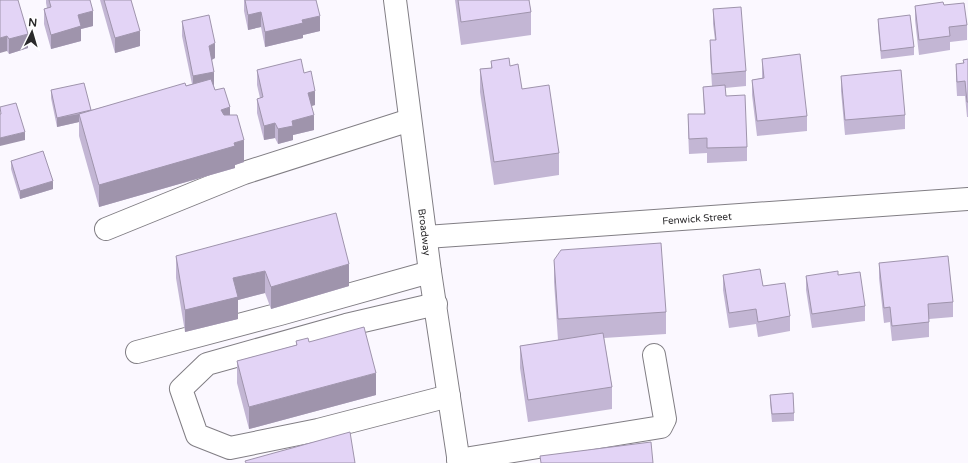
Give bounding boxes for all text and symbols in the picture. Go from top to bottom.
north arrow [12,12,52,52]
text: N [28,16,38,29]
street label: Broadway [415,208,433,257]
street label: Fenwick Street [662,211,732,227]

